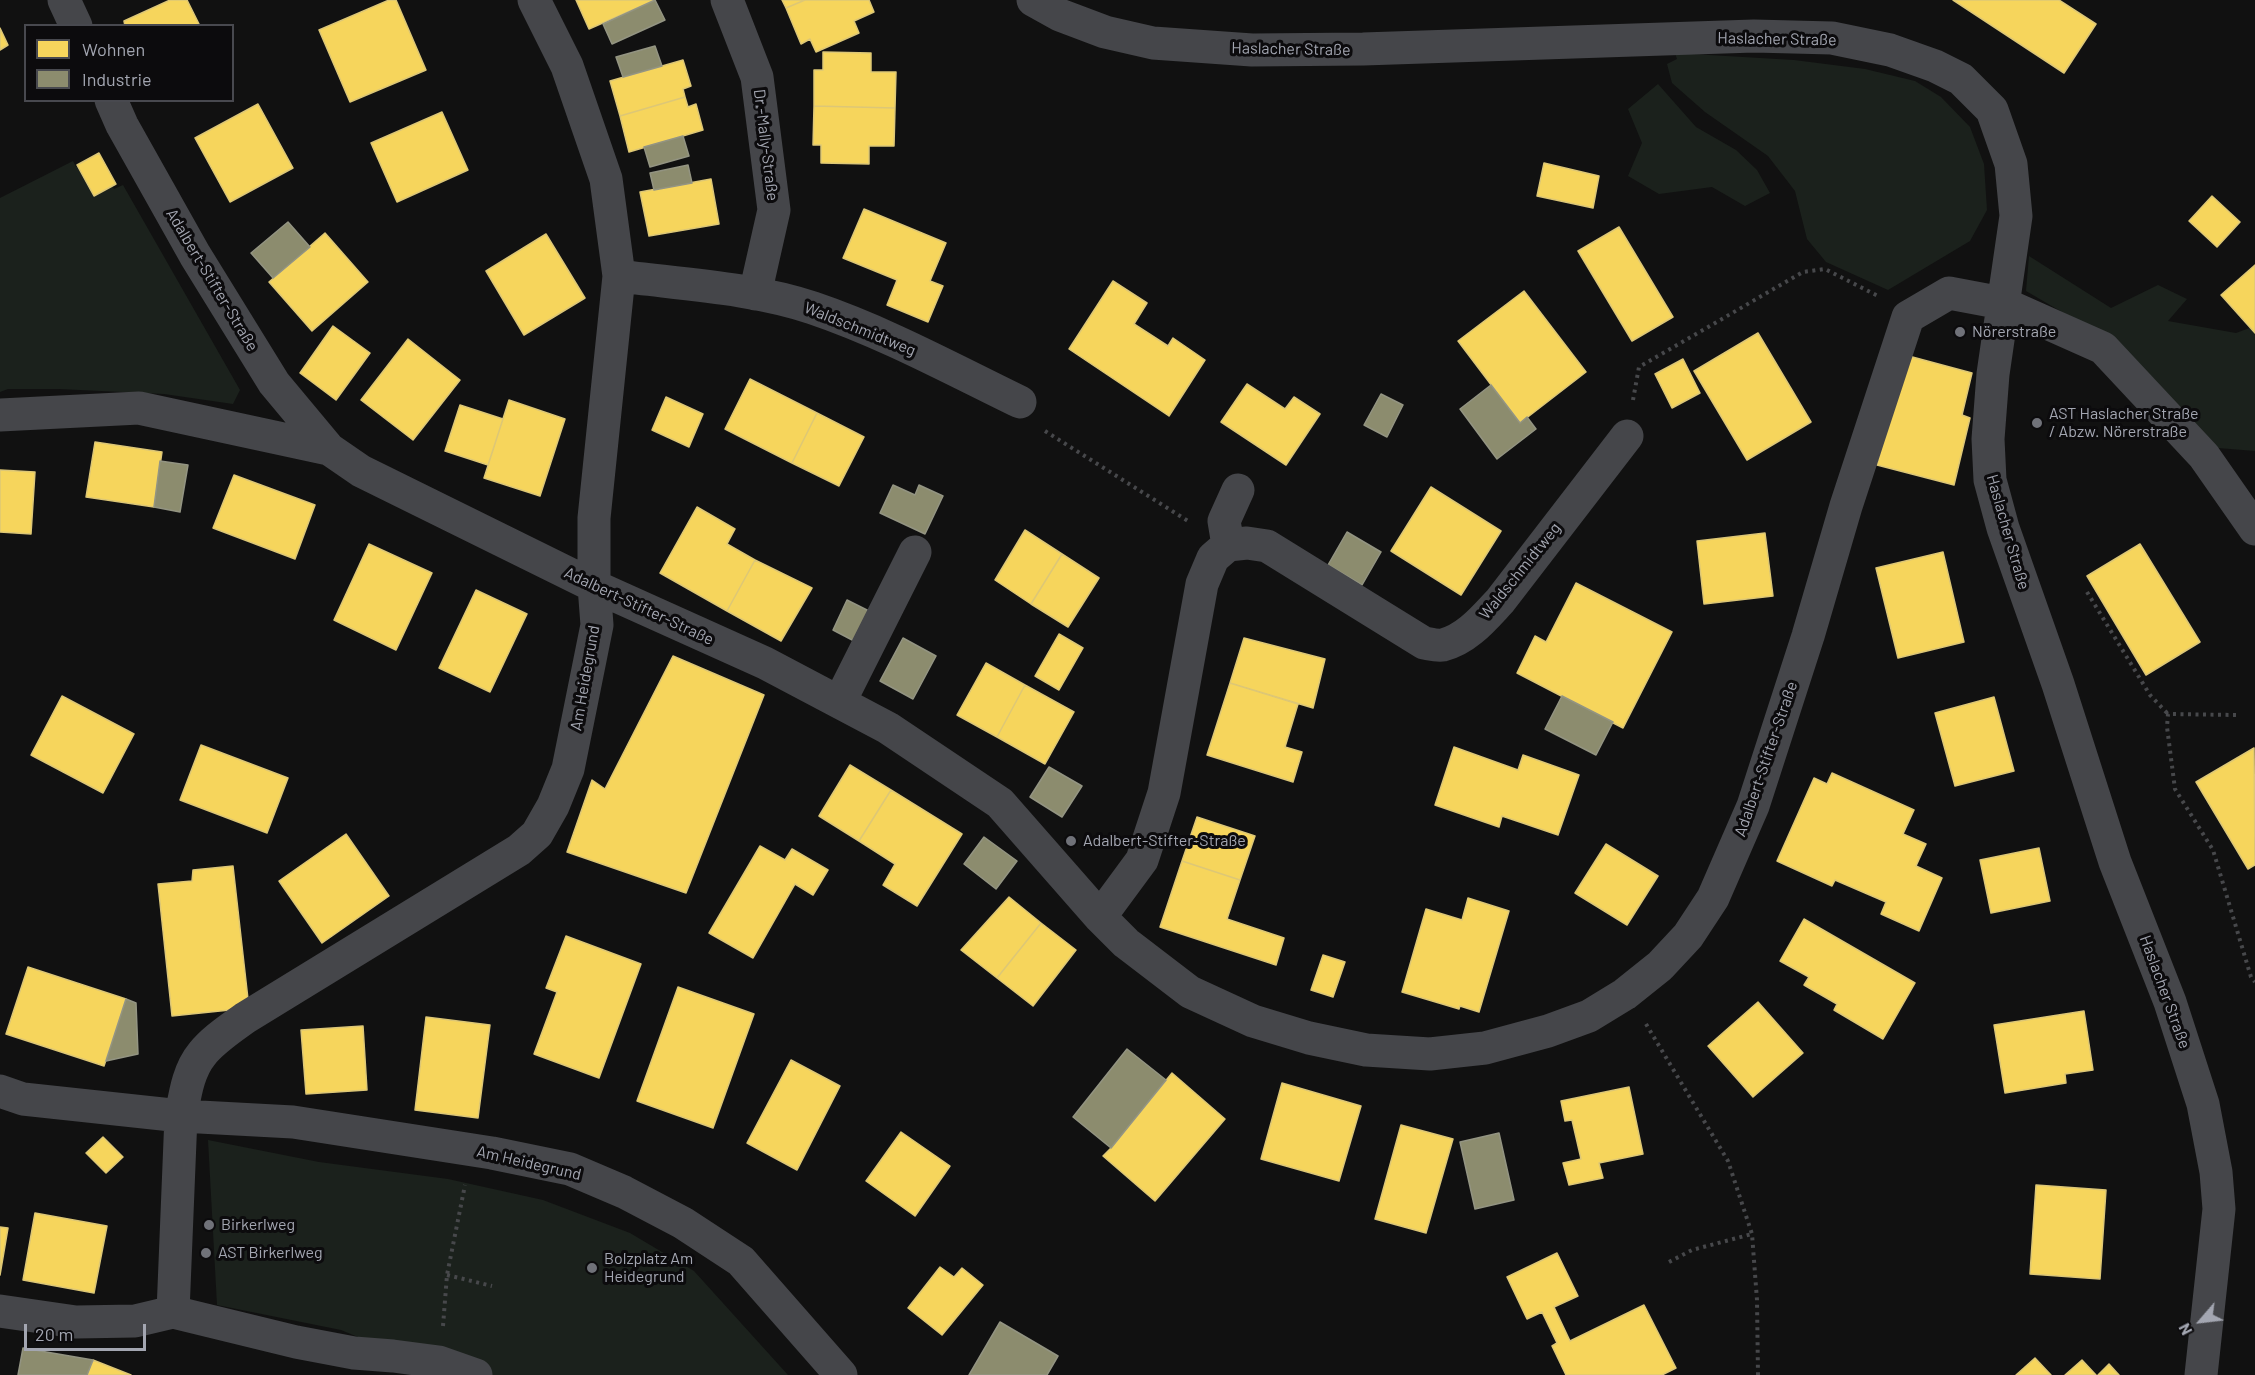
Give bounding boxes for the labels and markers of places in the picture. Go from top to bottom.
place label: Nörerstraße [1972,322,2056,342]
marker: Nörerstraße [1953,325,1967,339]
place label: AST Haslacher Straße / Abzw. Nörerstraße [2049,404,2199,442]
marker: AST Haslacher Straße / Abzw. Nörerstraße [2030,416,2044,430]
place label: Adalbert-Stifter-Straße [1083,831,1246,851]
marker: Adalbert-Stifter-Straße [1064,834,1078,848]
place label: Birkerlweg [221,1215,295,1235]
marker: Birkerlweg [202,1218,216,1232]
place label: AST Birkerlweg [218,1243,322,1263]
marker: AST Birkerlweg [199,1246,213,1260]
place label: Bolzplatz Am Heidegrund [604,1249,693,1287]
marker: Bolzplatz Am Heidegrund [585,1261,599,1275]

